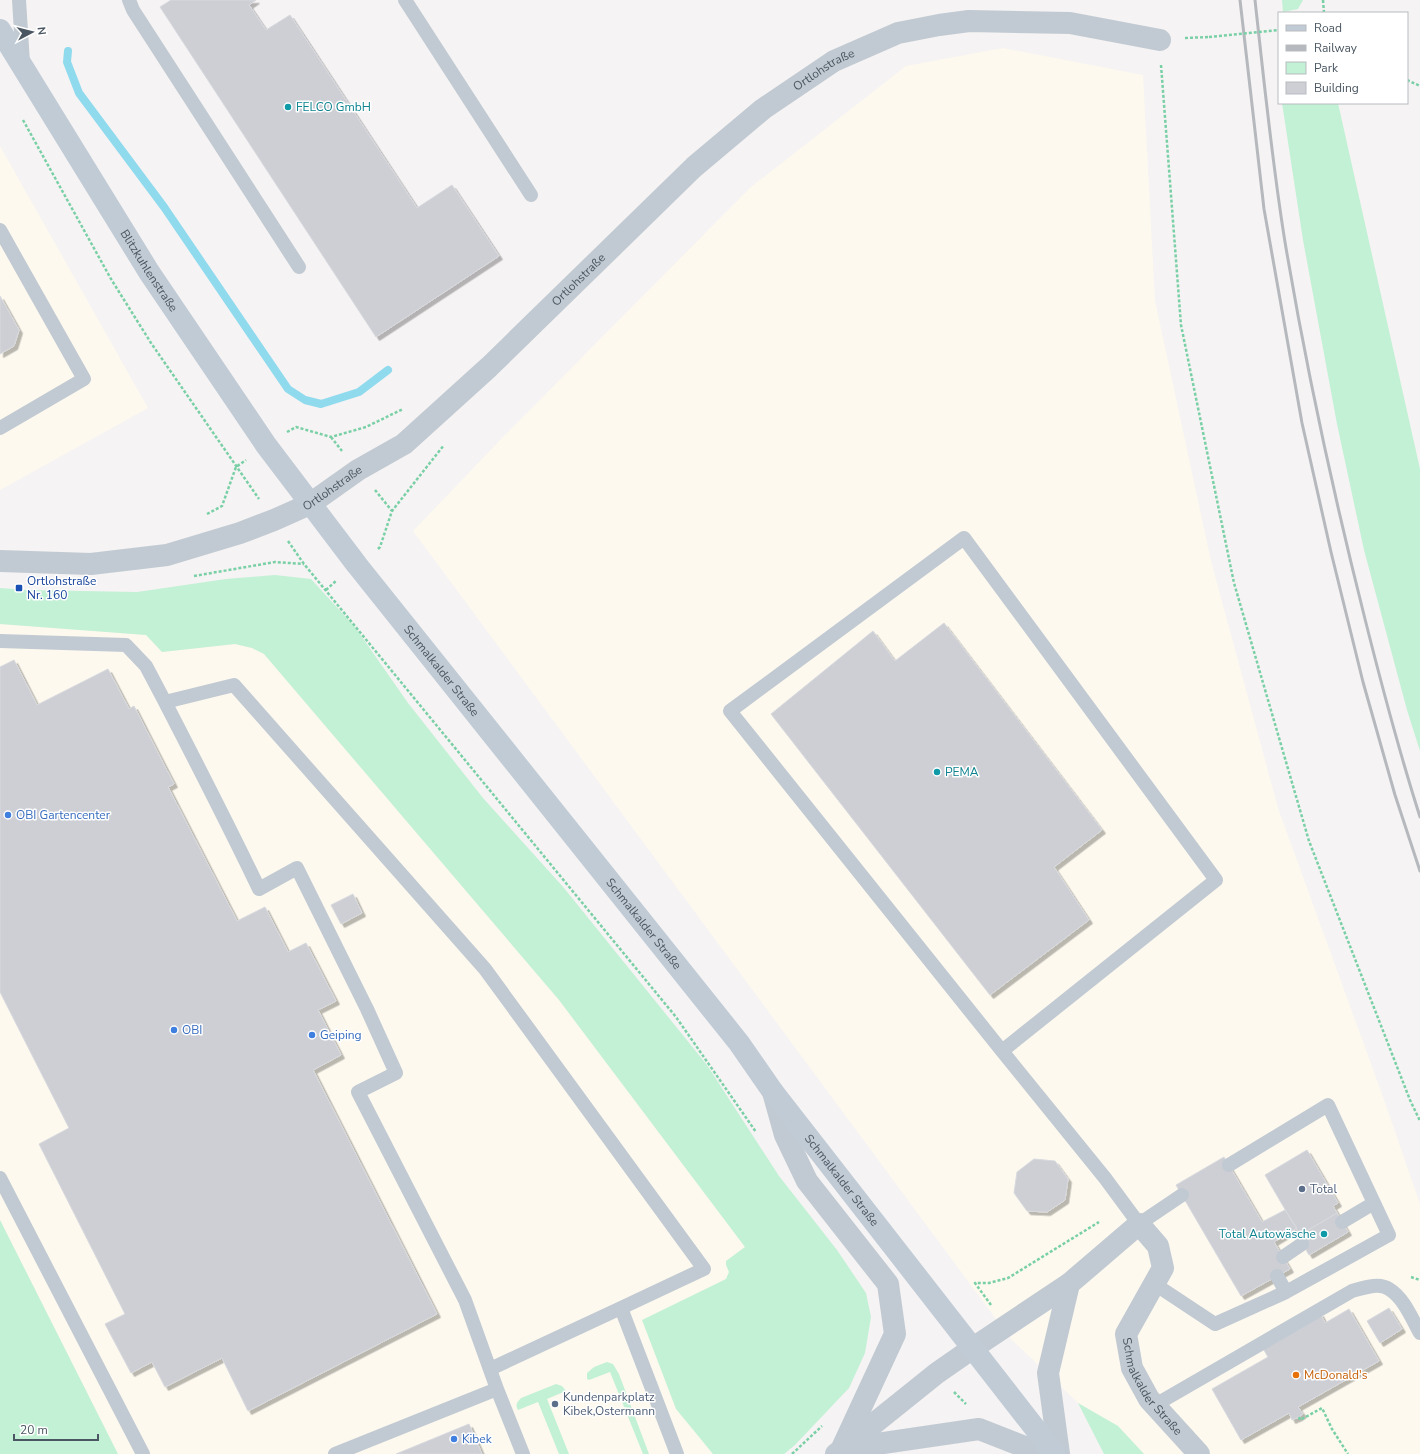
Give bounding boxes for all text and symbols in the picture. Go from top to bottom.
north arrow [12,12,52,52]
legend [1278,12,1408,104]
text: Road [1314,20,1342,36]
text: N [33,26,49,36]
text: Railway [1314,40,1358,56]
street label: Ortlohstraße [790,45,857,94]
text: Park [1314,60,1339,76]
text: Building [1314,80,1359,96]
place label: FELCO GmbH [296,99,371,115]
marker: FELCO GmbH [283,102,293,112]
street label: Blitzkuhlenstraße [117,226,182,315]
street label: Ortlohstraße [548,250,609,310]
street label: Ortlohstraße [300,461,365,514]
place label: Ortlohstraße Nr. 160 [27,573,96,603]
marker: Ortlohstraße Nr. 160 [14,583,24,593]
street label: Schmalkalder Straße [400,622,483,720]
place label: PEMA [945,764,979,780]
marker: PEMA [932,767,942,777]
place label: OBI Gartencenter [16,807,111,823]
marker: OBI Gartencenter [3,810,13,820]
street label: Schmalkalder Straße [602,875,685,973]
place label: OBI [182,1022,202,1038]
marker: OBI [169,1025,179,1035]
place label: Geiping [320,1027,362,1043]
marker: Geiping [307,1030,317,1040]
street label: Schmalkalder Straße [801,1131,883,1230]
place label: Total [1310,1181,1337,1197]
marker: Total [1297,1184,1307,1194]
place label: Total Autowäsche [1219,1226,1316,1242]
marker: Total Autowäsche [1319,1229,1329,1239]
street label: Schmalkalder Straße [1119,1336,1186,1439]
place label: McDonald's [1304,1367,1368,1383]
marker: McDonald's [1291,1370,1301,1380]
place label: Kundenparkplatz Kibek,Ostermann [563,1389,655,1419]
marker: Kundenparkplatz Kibek,Ostermann [550,1399,560,1409]
scale bar [14,1416,98,1442]
text: 20 m [20,1422,48,1438]
place label: Kibek [462,1431,493,1447]
marker: Kibek [449,1434,459,1444]

